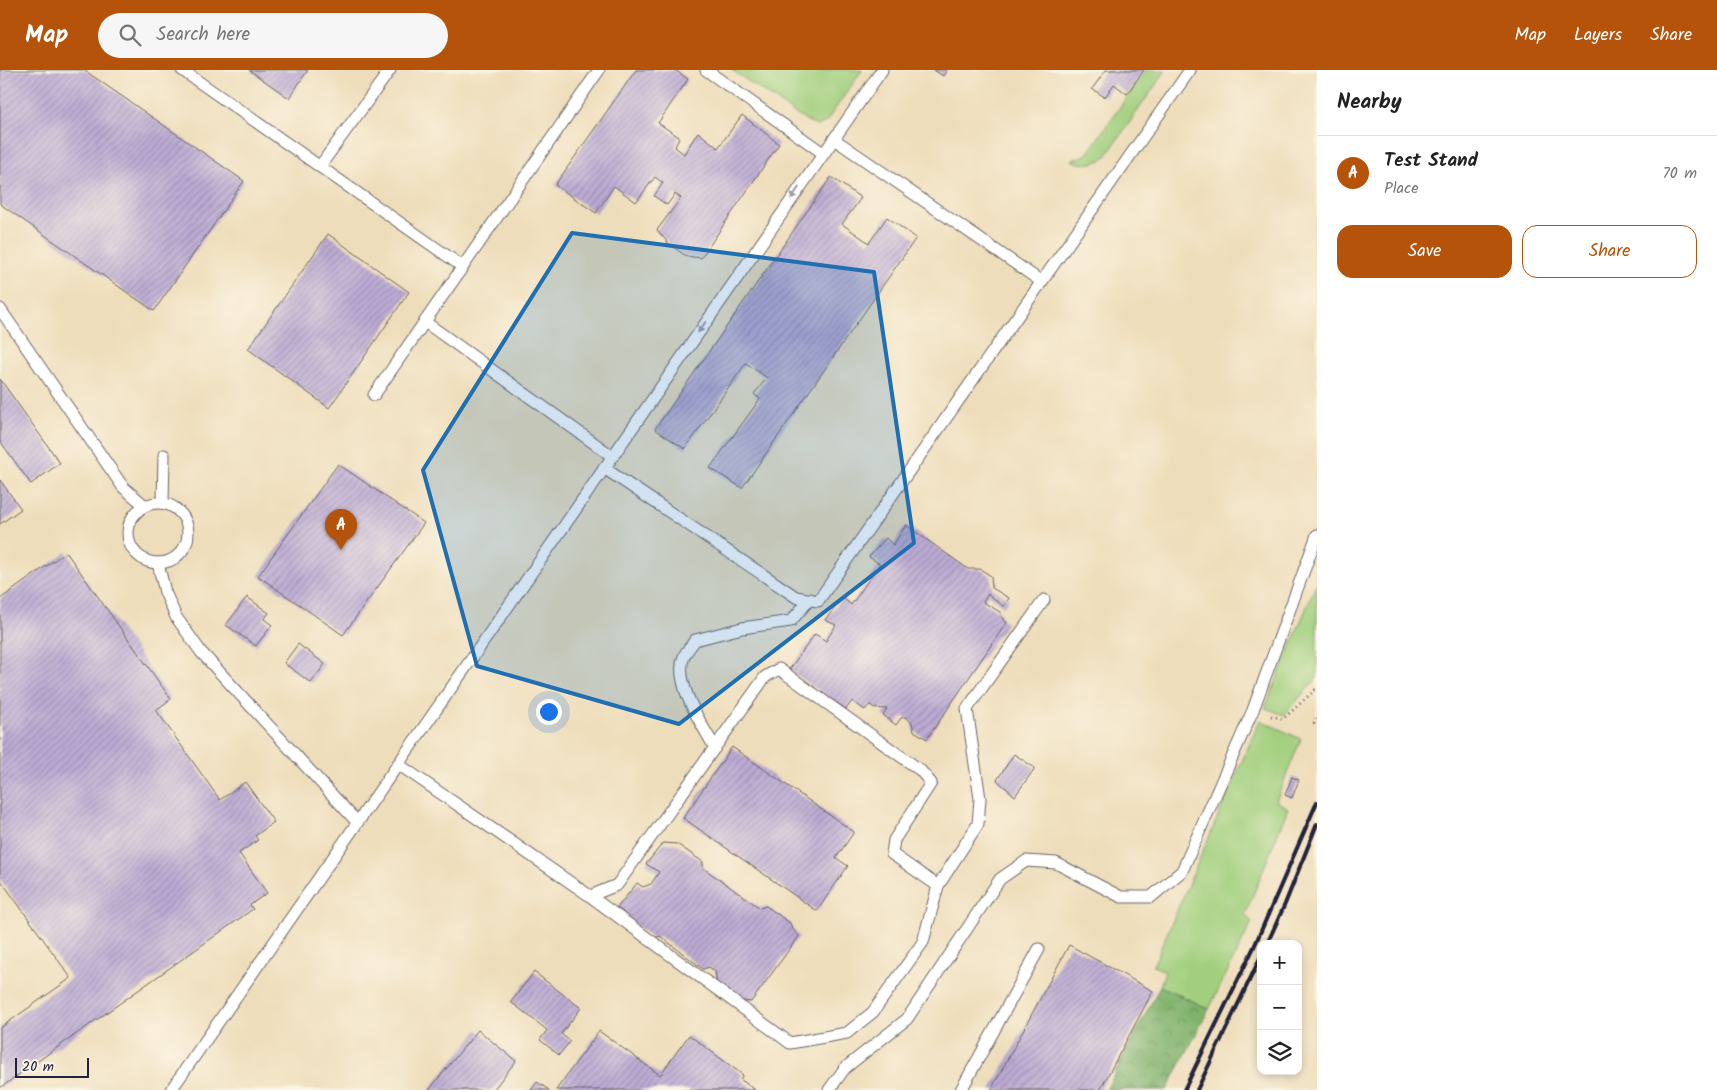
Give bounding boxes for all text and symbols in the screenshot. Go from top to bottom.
search box [98,13,448,58]
text: Map [25,16,68,55]
text: Search here [156,20,250,50]
icon: search [116,21,144,49]
text: Map [1515,21,1546,50]
text: Layers [1574,21,1622,50]
text: Share [1650,21,1692,50]
text: Nearby [1337,86,1402,119]
text: Test Stand [1384,146,1478,176]
text: A [1348,161,1358,186]
text: 70 m [1662,161,1697,186]
text: Place [1384,176,1418,201]
one-way arrow [790,187,800,200]
button: Save [1337,225,1512,278]
button: Share [1522,225,1697,278]
one-way arrow [697,320,707,334]
pin: A [325,509,357,550]
your location [536,699,562,725]
map controls [1257,940,1302,1075]
button: + [1257,940,1302,985]
button: − [1257,985,1302,1030]
button: layers [1257,1030,1302,1075]
scale bar [15,1055,89,1078]
text: 20 m [22,1056,54,1078]

